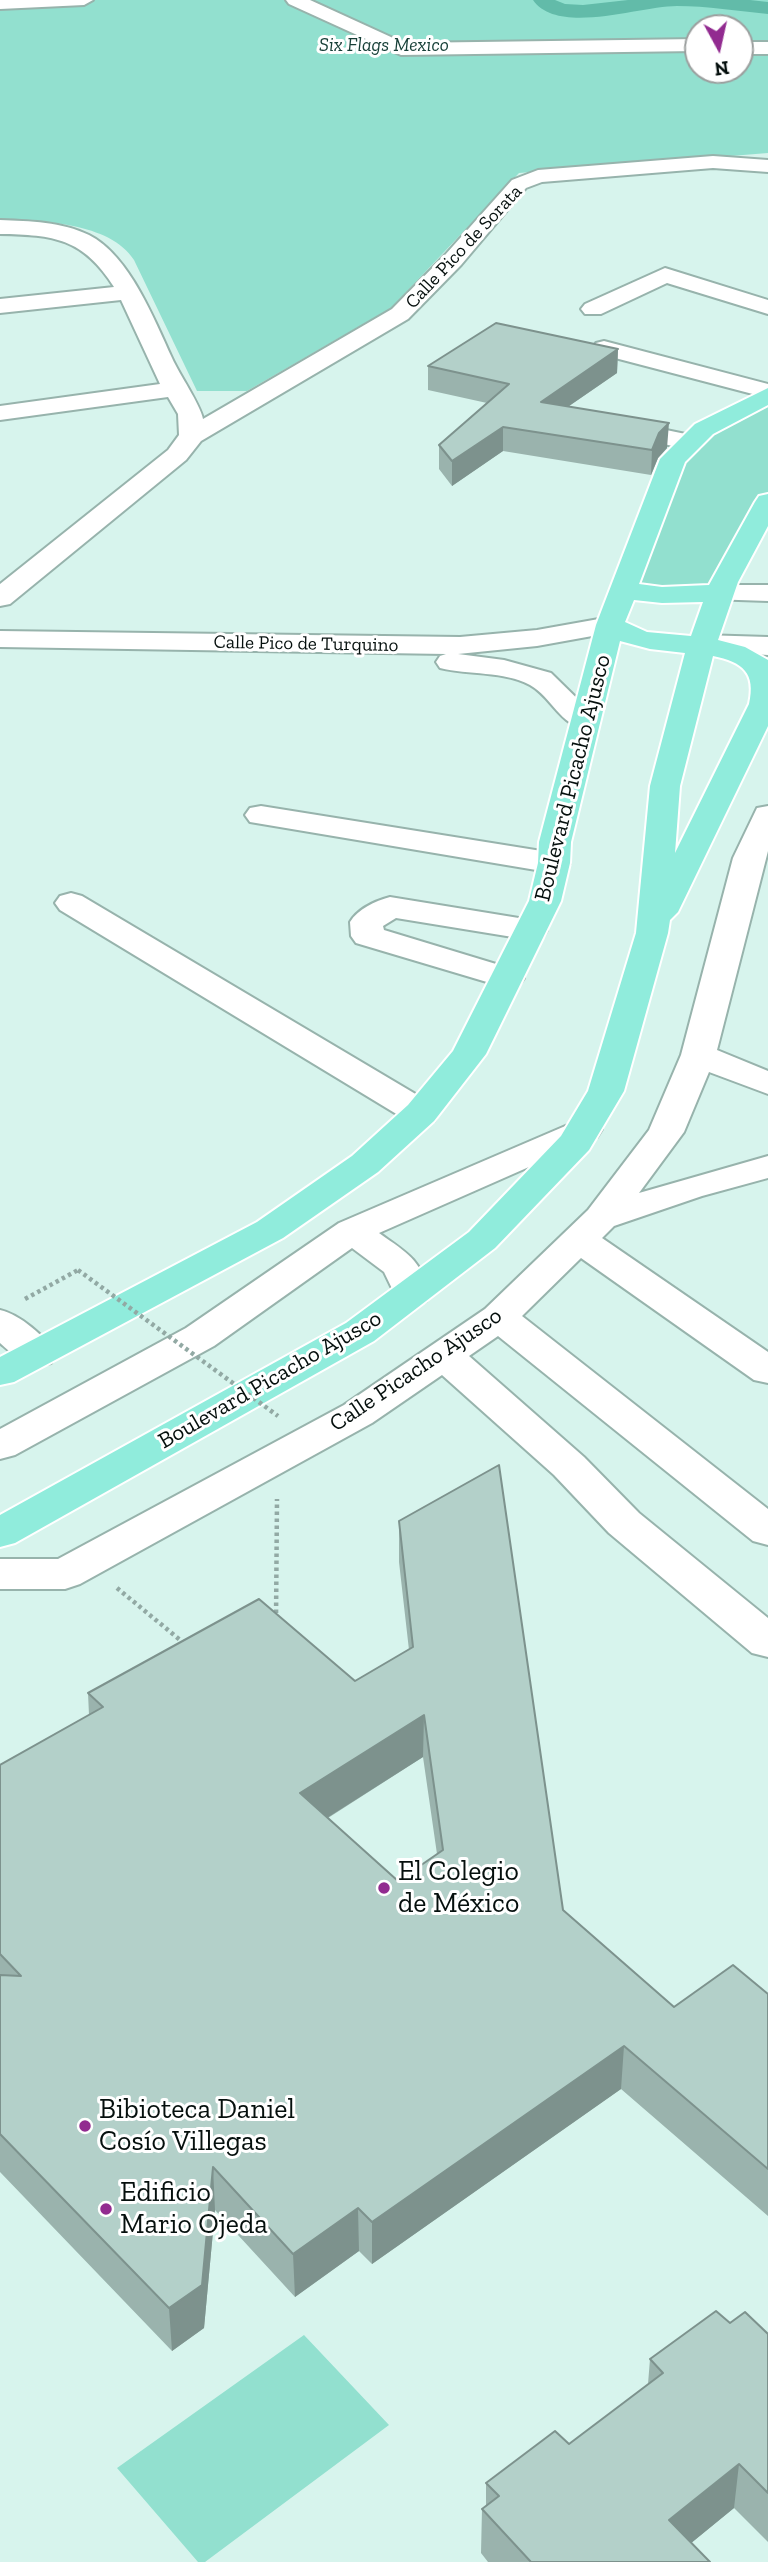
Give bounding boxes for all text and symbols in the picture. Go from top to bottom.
north arrow [684,14,754,84]
park label: Six Flags Mexico [319,35,449,57]
text: N [713,56,730,81]
street label: Calle Pico de Sorata [401,180,527,314]
street label: Calle Pico de Turquino [213,631,399,657]
street label: Boulevard Picacho Ajusco [529,652,617,904]
street label: Calle Picacho Ajusco [325,1302,507,1438]
street label: Boulevard Picacho Ajusco [153,1305,387,1455]
place label: El Colegio de México [398,1855,519,1921]
marker: El Colegio de México [376,1880,392,1896]
place label: Bibioteca Daniel Cosío Villegas [99,2093,295,2159]
marker: Bibioteca Daniel Cosío Villegas [77,2118,93,2134]
place label: Edificio Mario Ojeda [120,2176,268,2242]
marker: Edificio Mario Ojeda [98,2201,114,2217]

